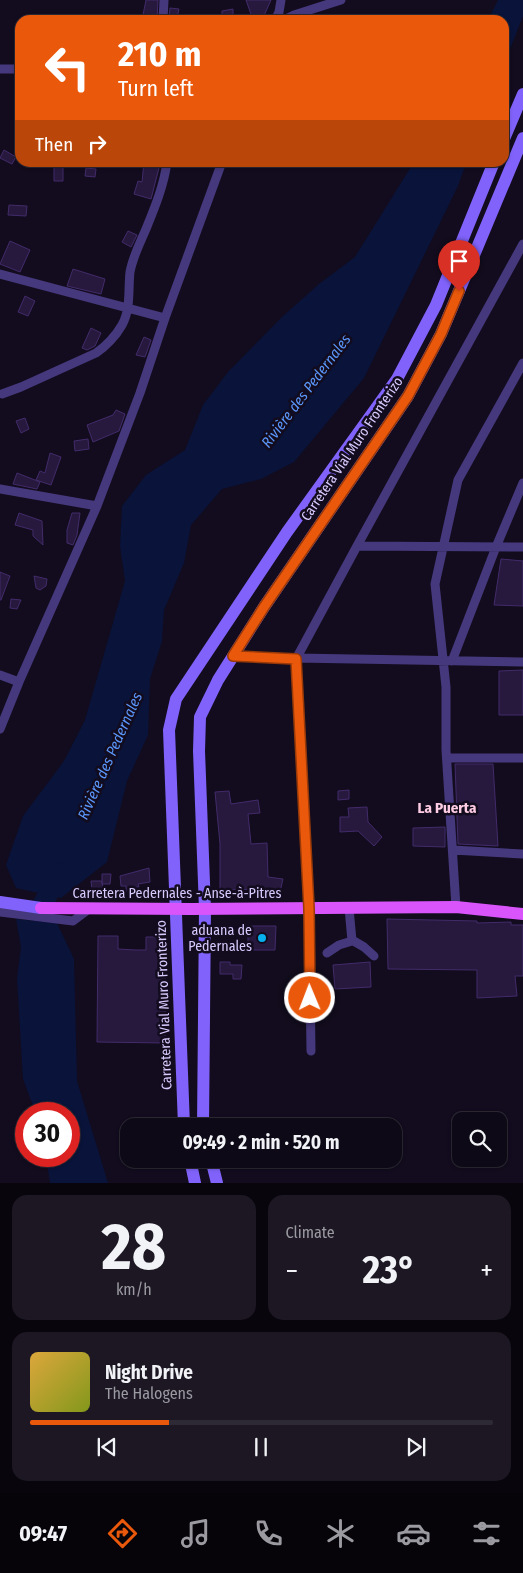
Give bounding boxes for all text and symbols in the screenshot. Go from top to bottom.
text: 210 m [118,33,202,75]
icon: left [35,35,100,100]
text: Turn left [118,75,194,102]
icon: right [83,130,111,158]
text: Then [35,133,73,156]
pin [438,240,480,291]
icon: arrive [445,247,473,275]
water label: Rivière des Pedernales [258,330,355,451]
street label: Carretera Vial Muro Fronterizo [297,374,407,524]
water label: Rivière des Pedernales [74,689,146,822]
district label: La Puerta [418,799,477,817]
street label: Carretera Pedernales - Anse-à-Pitres [73,885,281,902]
street label: Carretera Vial Muro Fronterizo [153,920,175,1090]
place label: aduana de Pedernales [188,922,252,955]
marker: aduana de Pedernales [256,932,268,944]
position arrow [283,971,335,1023]
speed limit sign: 30 [15,1102,80,1167]
map controls [452,1112,507,1167]
button: search [452,1112,507,1167]
text: 09:49 · 2 min · 520 m [183,1131,339,1154]
text: 28 [102,1208,166,1286]
text: Climate [286,1223,335,1242]
text: 23° [363,1247,416,1293]
text: − [286,1254,298,1287]
text: + [480,1254,493,1287]
text: km/h [116,1280,152,1299]
text: Night Drive [105,1361,193,1384]
text: The Halogens [105,1384,193,1403]
icon: previous [93,1433,121,1461]
icon: pause [247,1433,275,1461]
icon: next [402,1433,430,1461]
icon: directions [105,1516,140,1551]
icon: music [178,1516,213,1551]
icon: phone [251,1516,286,1551]
icon: climate [323,1516,358,1551]
icon: car [396,1516,431,1551]
icon: filters [469,1516,504,1551]
text: 09:47 [19,1520,67,1547]

